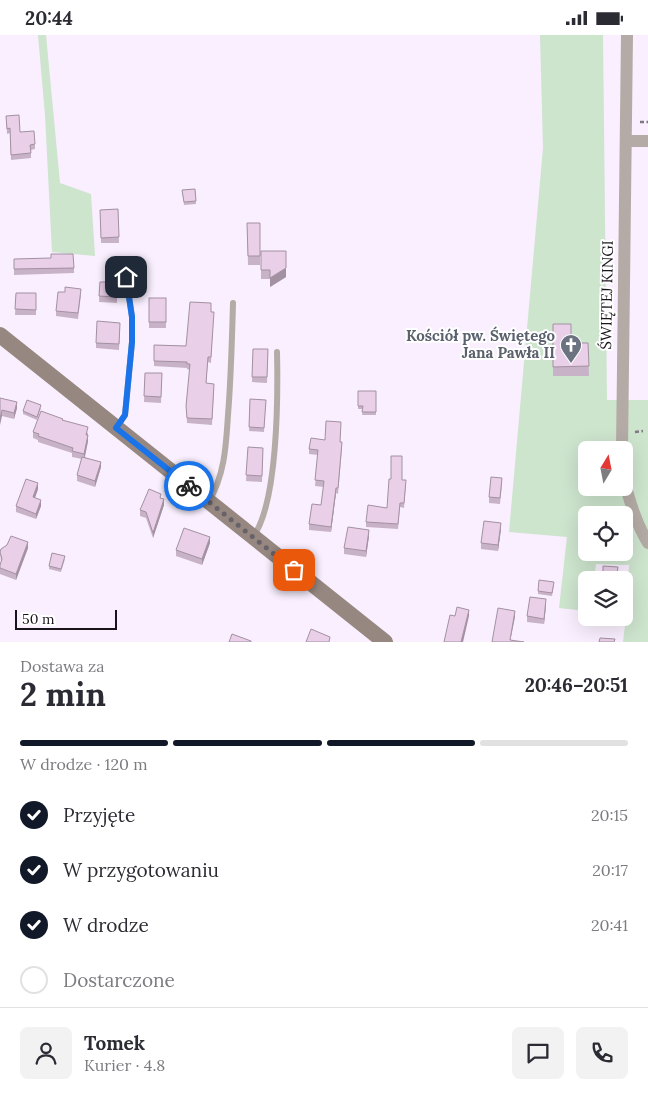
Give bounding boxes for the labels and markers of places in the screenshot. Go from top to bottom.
pin [105,256,147,298]
place label: Kościół pw. Świętego Jana Pawła II [406,326,556,362]
church icon: Kościół pw. Świętego Jana Pawła II [559,333,583,364]
pin [273,549,315,591]

